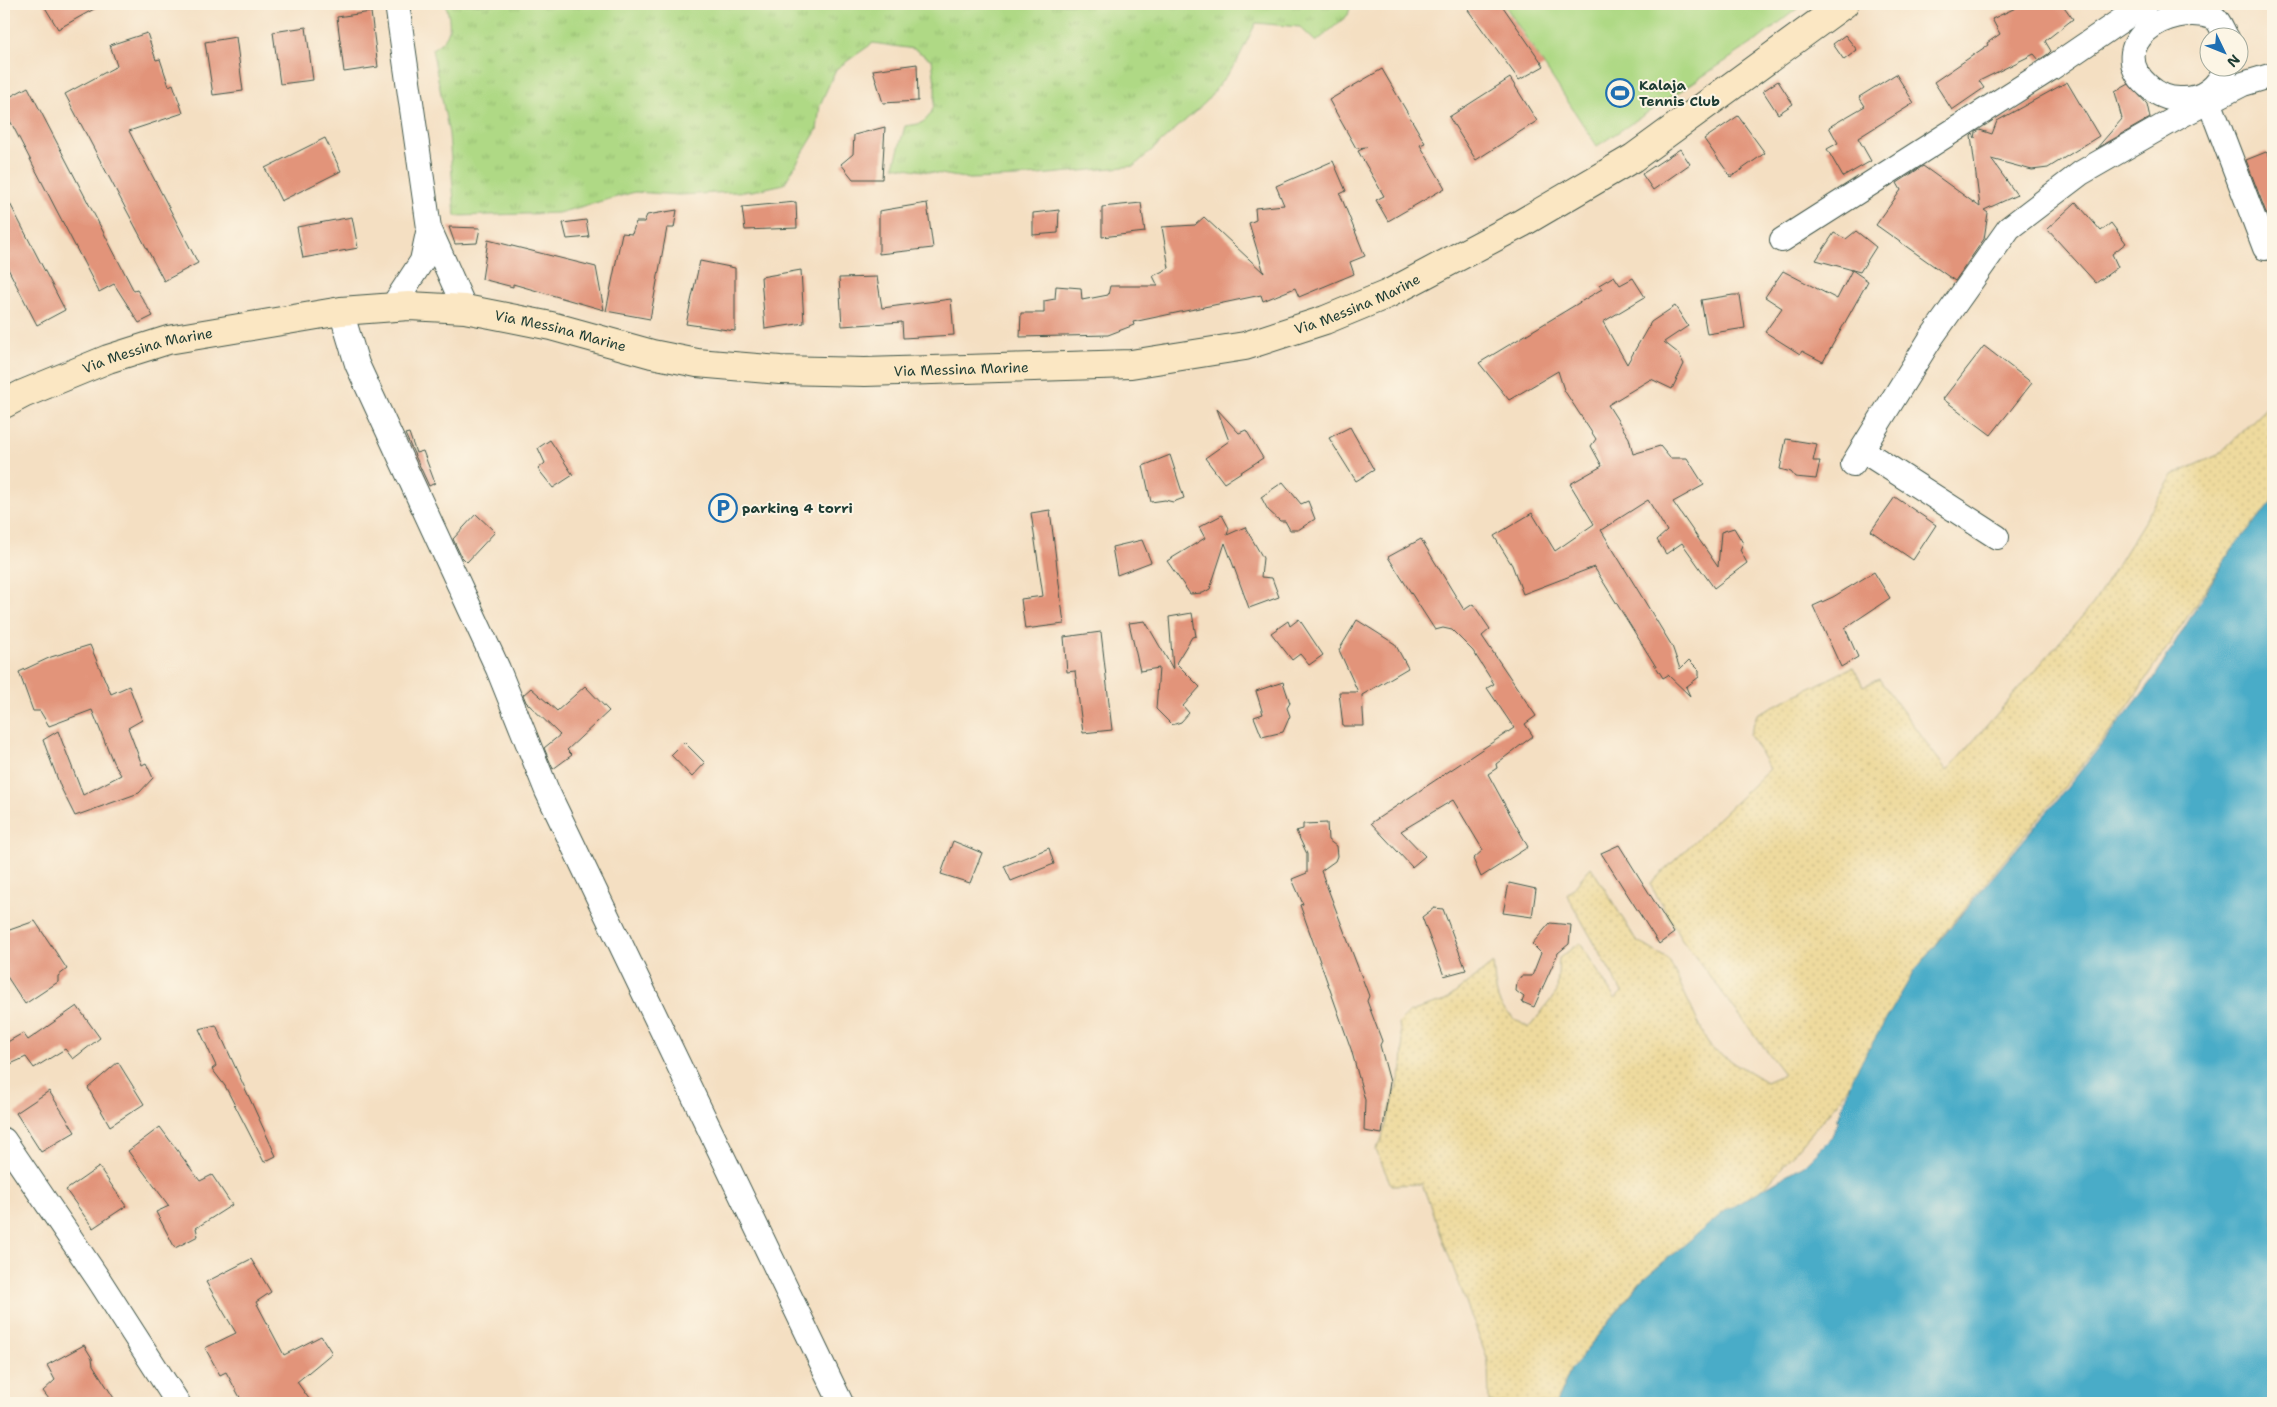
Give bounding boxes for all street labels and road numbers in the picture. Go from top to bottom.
street label: Via Messina Marine [1292,270,1423,338]
street label: Via Messina Marine [493,306,629,356]
street label: Via Messina Marine [80,324,214,378]
street label: Via Messina Marine [893,358,1029,380]

